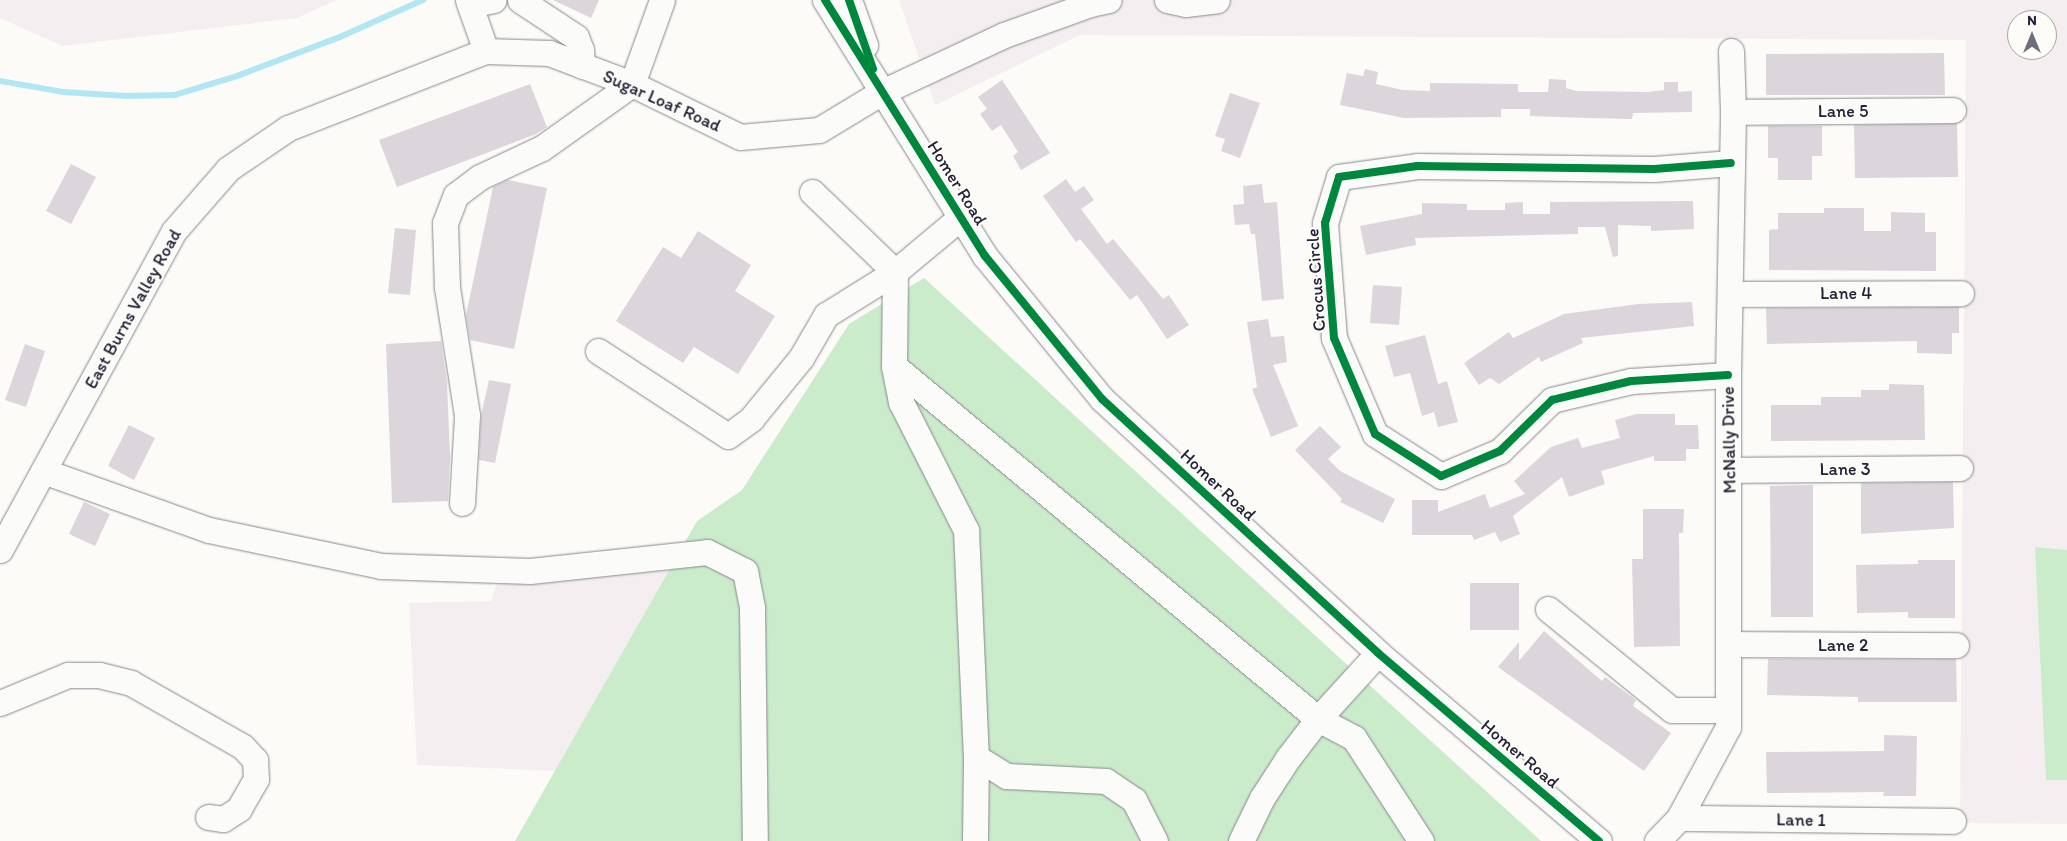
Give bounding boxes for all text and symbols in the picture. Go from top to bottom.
north arrow [2007,10,2057,60]
text: N [2027,12,2037,29]
street label: Sugar Loaf Road [600,66,724,136]
street label: Lane 5 [1818,100,1868,122]
street label: Homer Road [923,137,991,229]
street label: East Burns Valley Road [80,226,186,392]
street label: Crocus Circle [1302,228,1330,332]
street label: Lane 4 [1820,282,1872,304]
street label: McNally Drive [1717,386,1741,494]
street label: Homer Road [1176,445,1260,525]
street label: Lane 3 [1819,458,1871,480]
street label: Lane 2 [1818,634,1868,656]
street label: Homer Road [1477,715,1563,793]
street label: Lane 1 [1776,809,1826,831]

